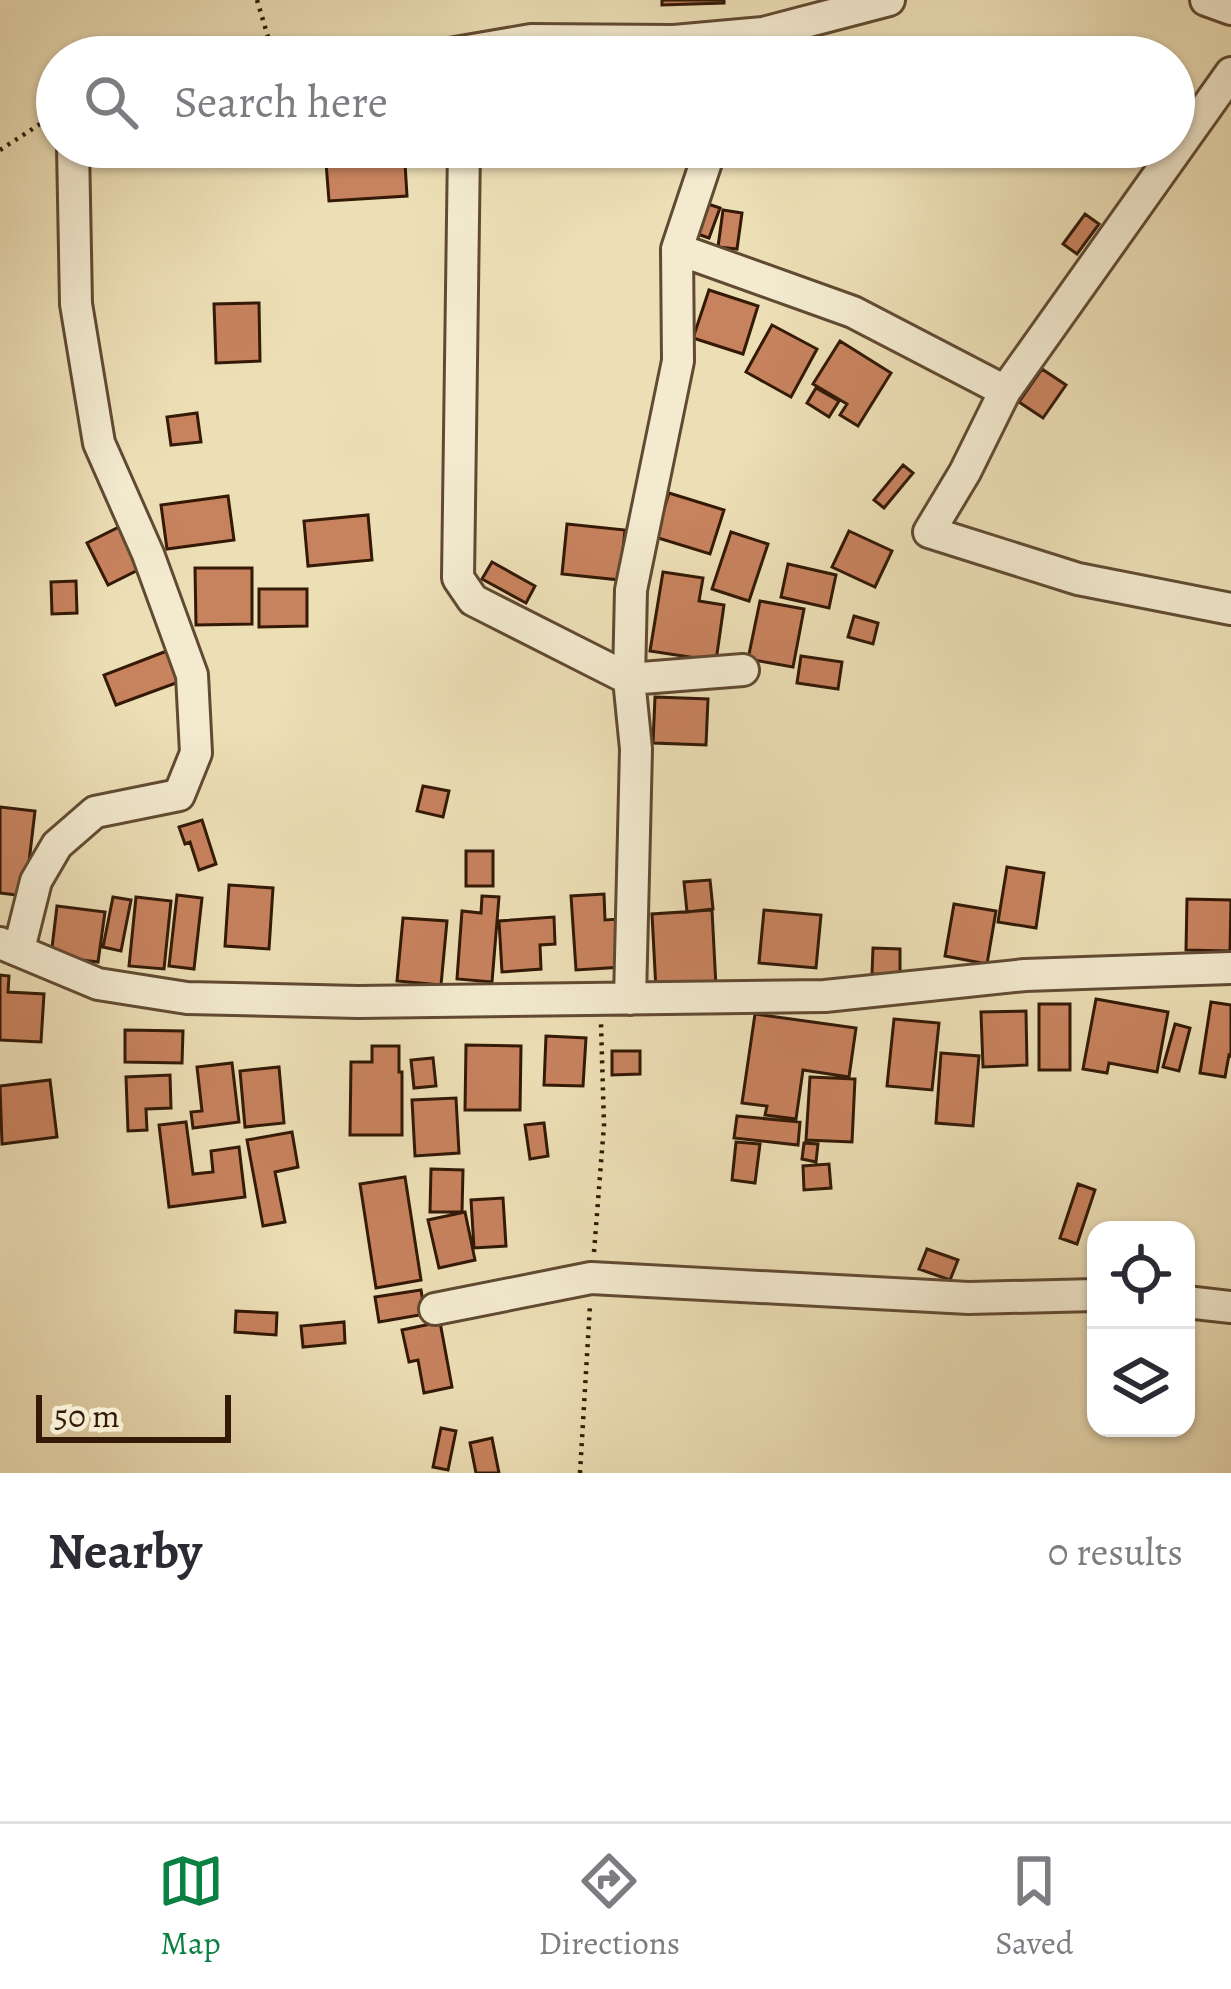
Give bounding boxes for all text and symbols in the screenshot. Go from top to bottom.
search box [36,36,1195,168]
icon: search [78,69,144,135]
text: Search here [174,71,388,133]
map controls [1087,1221,1195,1437]
button: locate [1087,1221,1195,1329]
button: layers [1087,1329,1195,1437]
scale bar [36,1389,231,1442]
text: 50 m [54,1393,120,1438]
text: Nearby [48,1516,202,1586]
text: 0 results [1048,1525,1183,1578]
tab: Map [158,1848,224,1965]
tab: Directions [539,1848,680,1965]
tab: Saved [995,1848,1073,1965]

